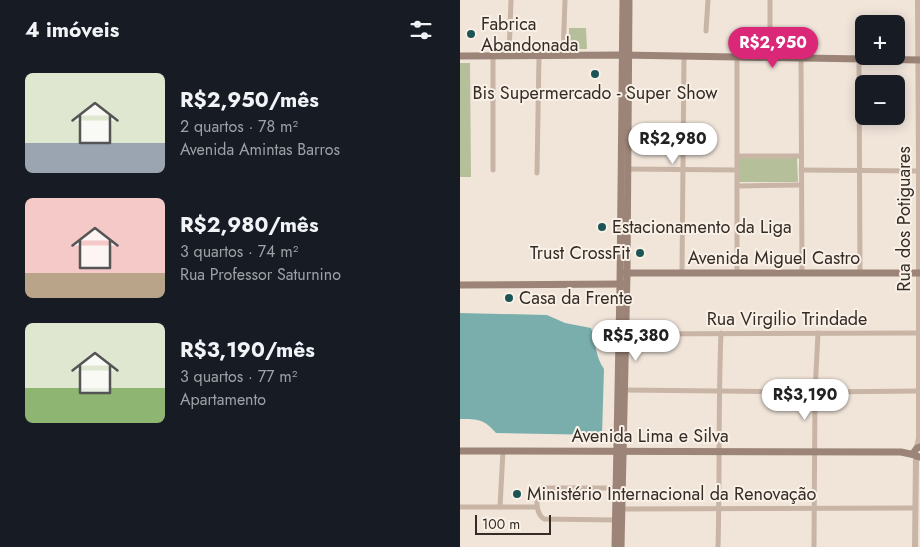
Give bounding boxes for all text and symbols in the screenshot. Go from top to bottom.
place label: Fabrica Abandonada [481,11,578,58]
text: 4 imóveis [25,15,119,45]
map controls [855,15,905,125]
button: + [855,15,905,65]
icon: filters [407,16,435,44]
pin: R$2,950 [727,27,819,69]
marker: Fabrica Abandonada [465,28,477,40]
text: R$2,950 [739,31,807,54]
marker: Bis Supermercado - Super Show [589,68,601,80]
button: − [855,75,905,125]
place label: Bis Supermercado - Super Show [472,80,718,106]
text: R$2,950/mês [180,85,319,115]
icon: home [65,93,125,153]
text: 2 quartos · 78 m² [180,115,298,138]
pin: R$2,980 [627,122,719,165]
text: R$2,980 [639,127,707,150]
text: Avenida Amintas Barros [180,138,340,161]
street label: Rua dos Potiguares [891,146,917,292]
text: R$2,980/mês [180,210,318,240]
place label: Estacionamento da Liga [612,214,792,240]
icon: home [65,218,125,278]
marker: Estacionamento da Liga [596,221,608,233]
text: 3 quartos · 74 m² [180,240,298,263]
place label: Trust CrossFit [530,240,631,266]
street label: Avenida Miguel Castro [688,245,860,271]
marker: Trust CrossFit [634,247,646,259]
text: Rua Professor Saturnino [180,263,341,286]
place label: Casa da Frente [519,285,632,311]
marker: Casa da Frente [503,292,515,304]
street label: Rua Virgilio Trindade [707,306,867,332]
pin: R$5,380 [590,320,682,362]
text: R$5,380 [603,324,669,347]
text: R$3,190/mês [180,335,315,365]
icon: home [65,343,125,403]
text: 3 quartos · 77 m² [180,365,297,388]
pin: R$3,190 [759,378,851,421]
text: R$3,190 [773,383,837,406]
text: Apartamento [180,388,266,411]
street label: Avenida Lima e Silva [571,423,729,449]
place label: Ministério Internacional da Renovação [527,481,816,507]
marker: Ministério Internacional da Renovação [511,488,523,500]
scale bar [475,512,551,535]
text: 100 m [482,514,520,534]

